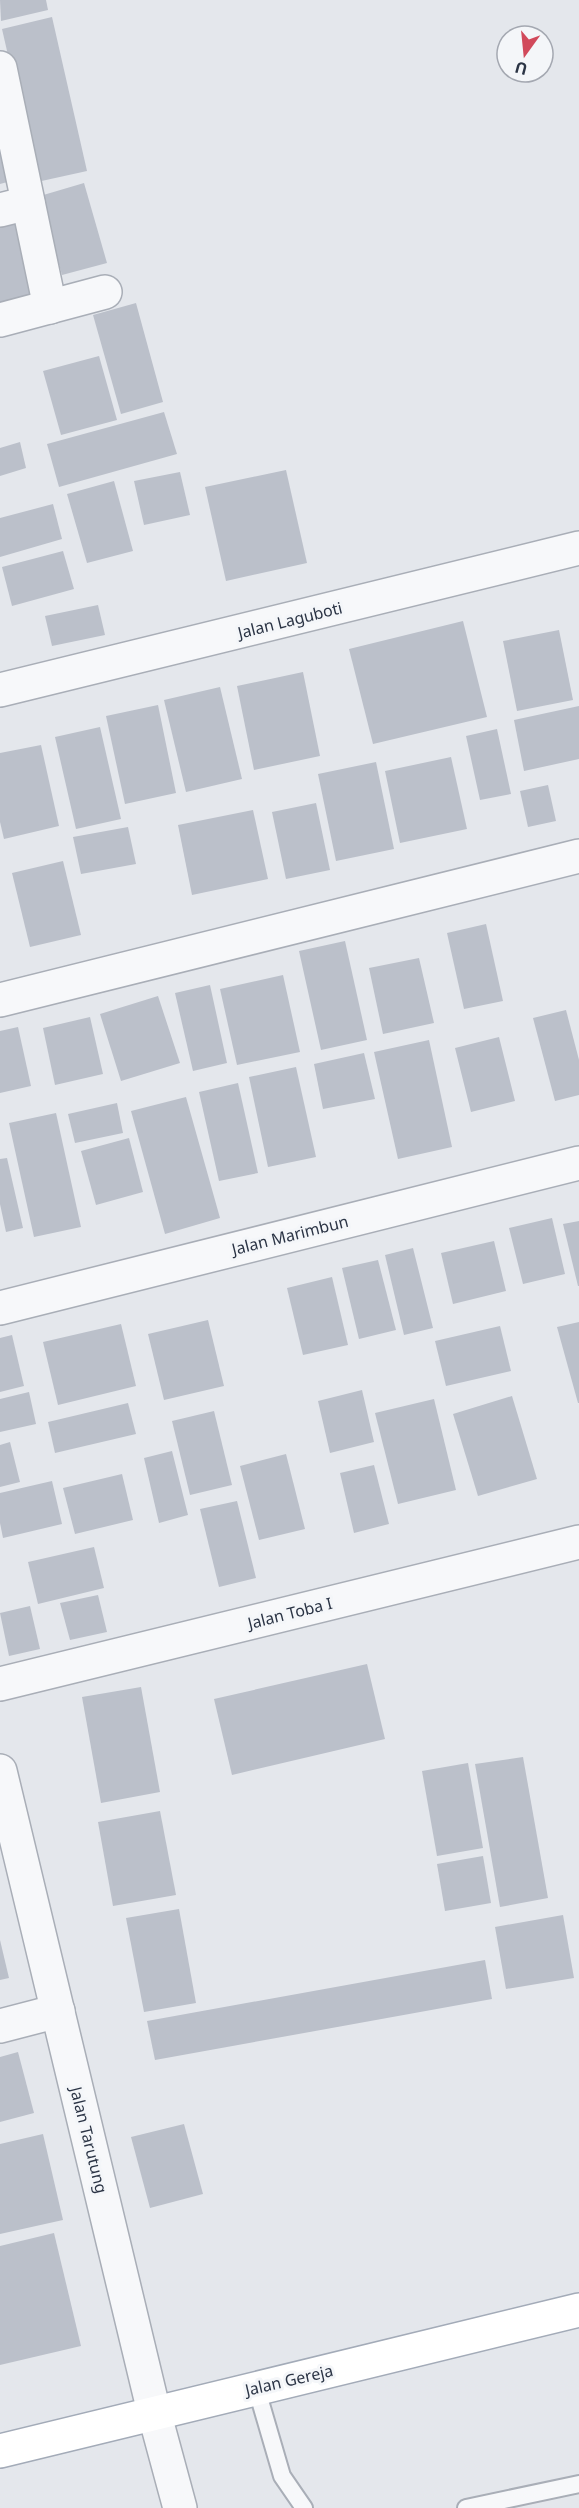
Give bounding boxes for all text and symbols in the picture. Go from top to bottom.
north arrow [495,24,555,84]
text: U [512,56,530,81]
street label: Jalan Laguboti [233,596,345,644]
street label: Jalan Marimbun [228,1210,351,1261]
street label: Jalan Toba I [244,1592,335,1635]
street label: Jalan Tarutung [65,2083,113,2196]
street label: Jalan Gereja [241,2359,335,2401]

